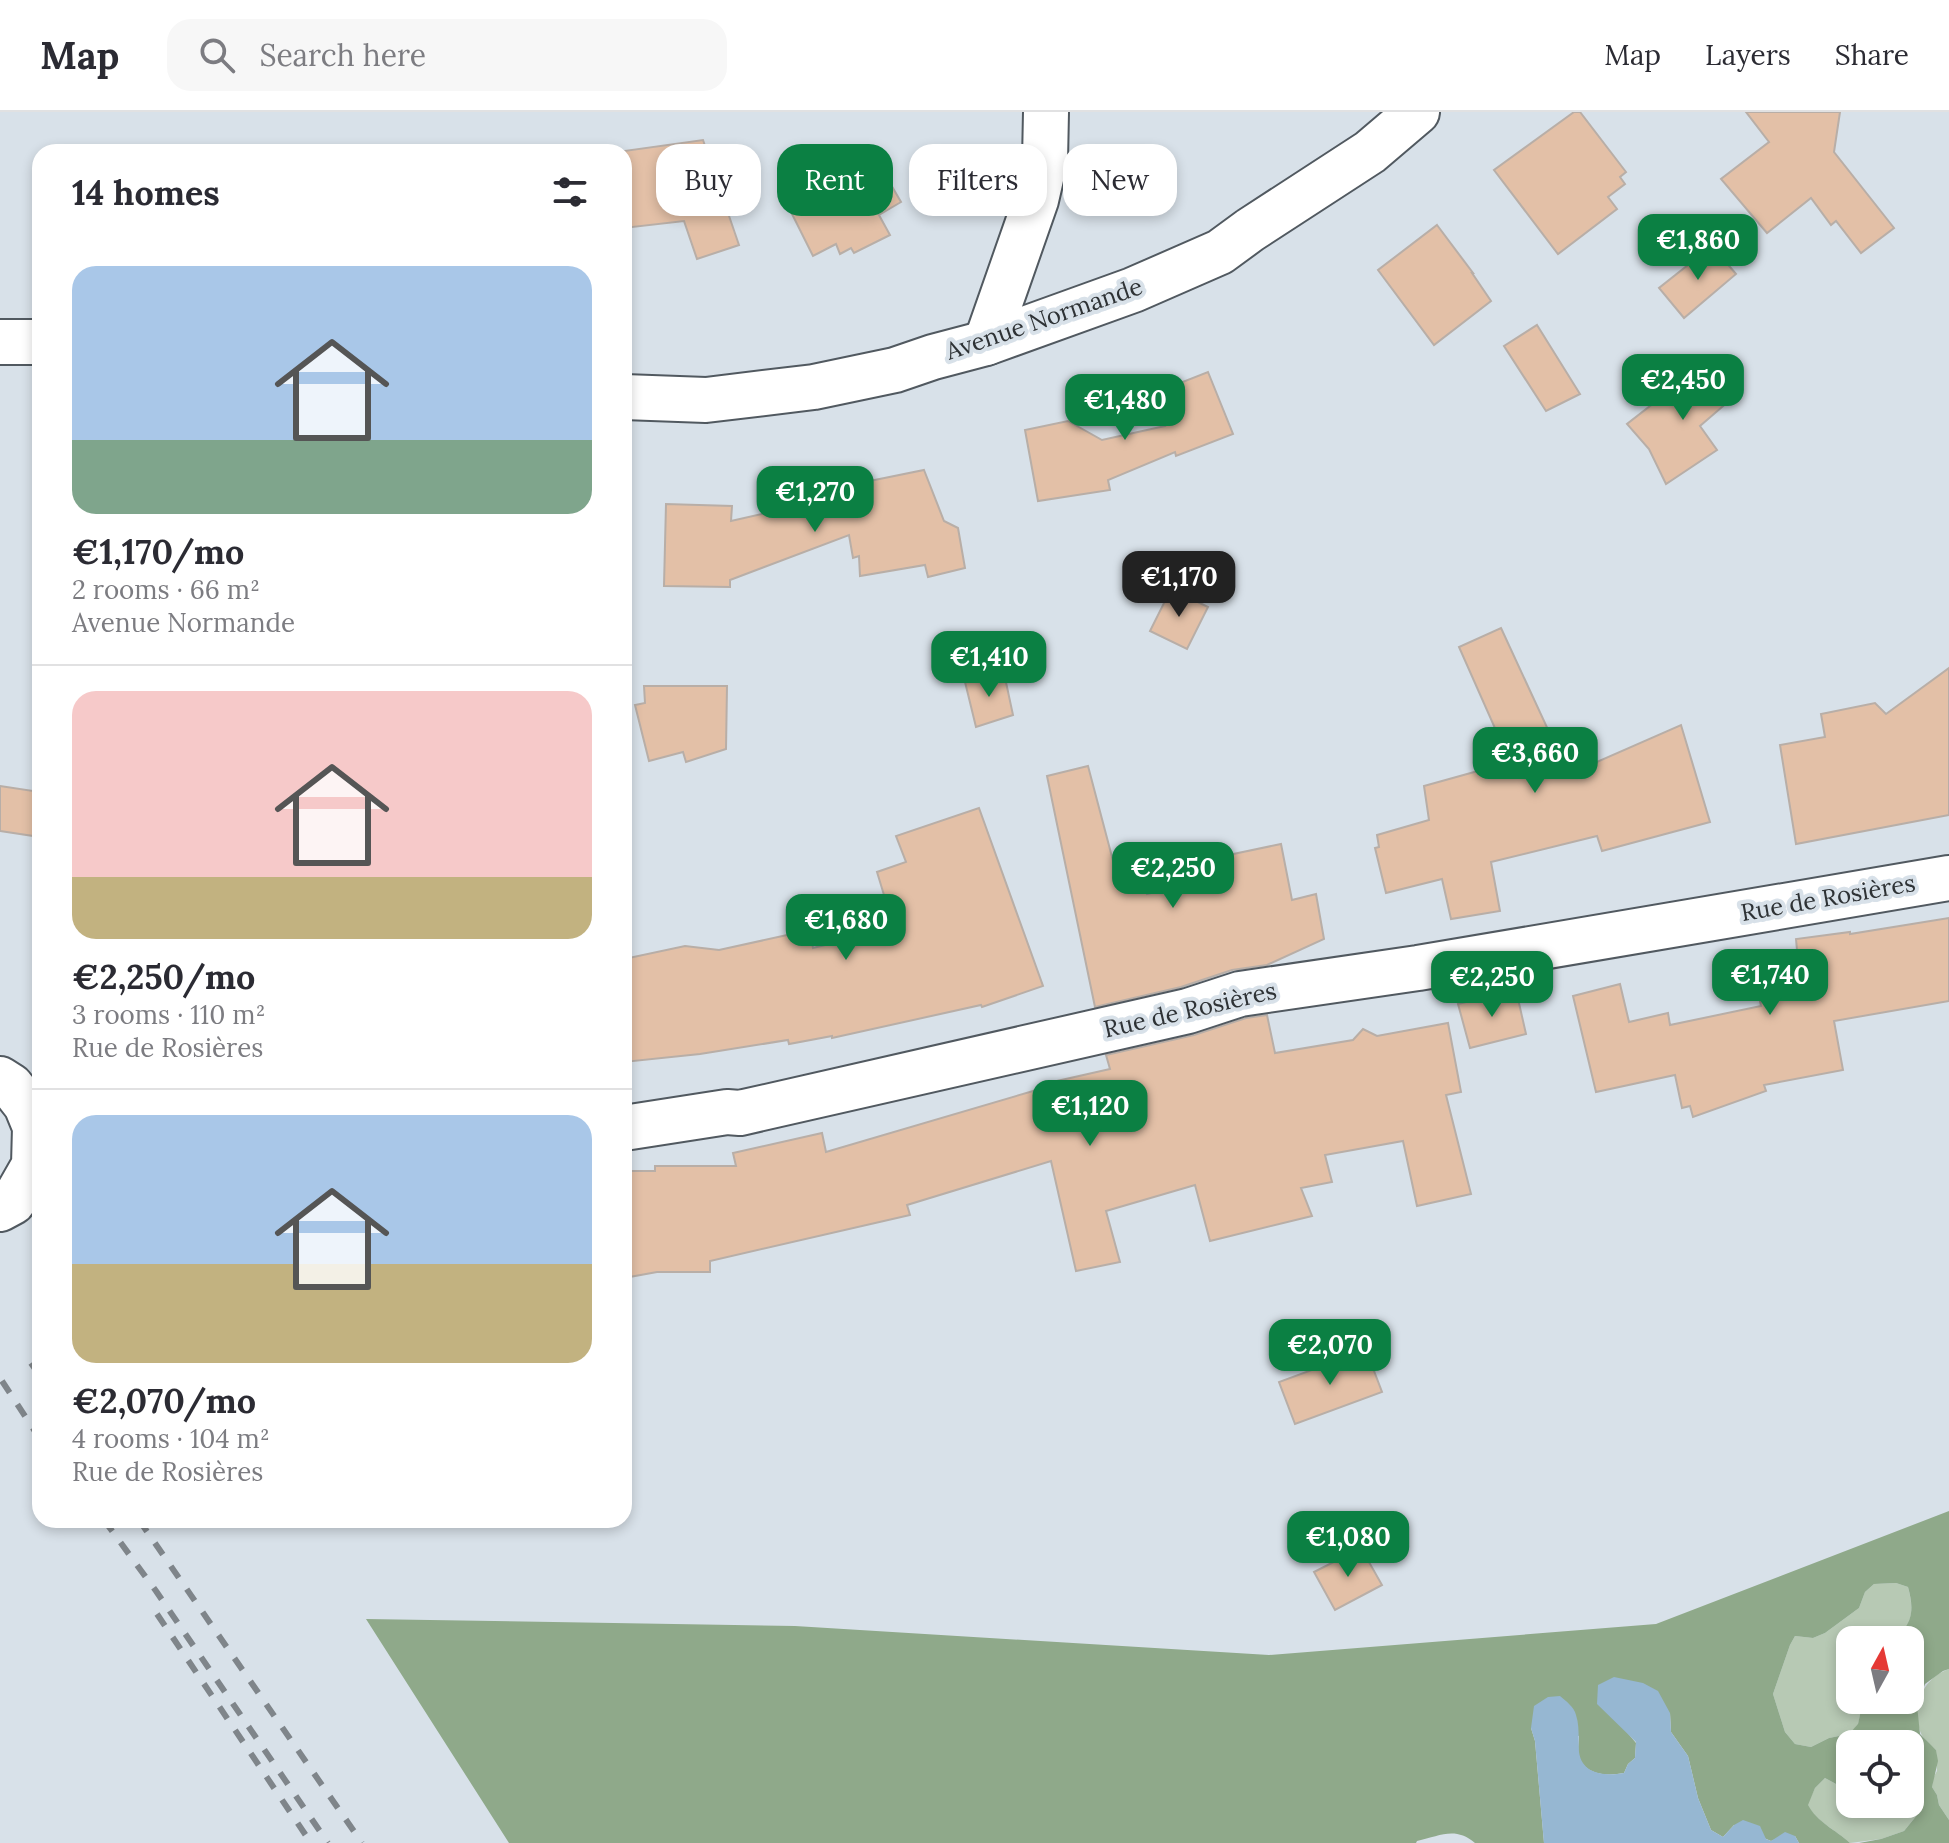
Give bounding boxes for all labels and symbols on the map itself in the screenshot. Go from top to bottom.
pin: €1,860 [1633,214,1763,282]
street label: Avenue Normande [940,270,1146,367]
pin: €2,450 [1618,354,1748,422]
pin: €1,480 [1060,374,1190,442]
pin: €1,270 [750,466,880,534]
pin: €1,170 [1114,551,1244,619]
pin: €1,410 [924,631,1054,699]
pin: €3,660 [1470,727,1600,795]
pin: €2,250 [1108,842,1238,910]
street label: Rue de Rosières [1738,867,1918,928]
pin: €1,680 [781,894,911,962]
pin: €1,740 [1705,949,1835,1017]
pin: €2,250 [1427,951,1557,1019]
street label: Rue de Rosières [1100,975,1279,1044]
pin: €1,120 [1025,1080,1155,1148]
pin: €2,070 [1265,1319,1395,1387]
pin: €1,080 [1283,1511,1413,1579]
north arrow [1836,1626,1924,1714]

